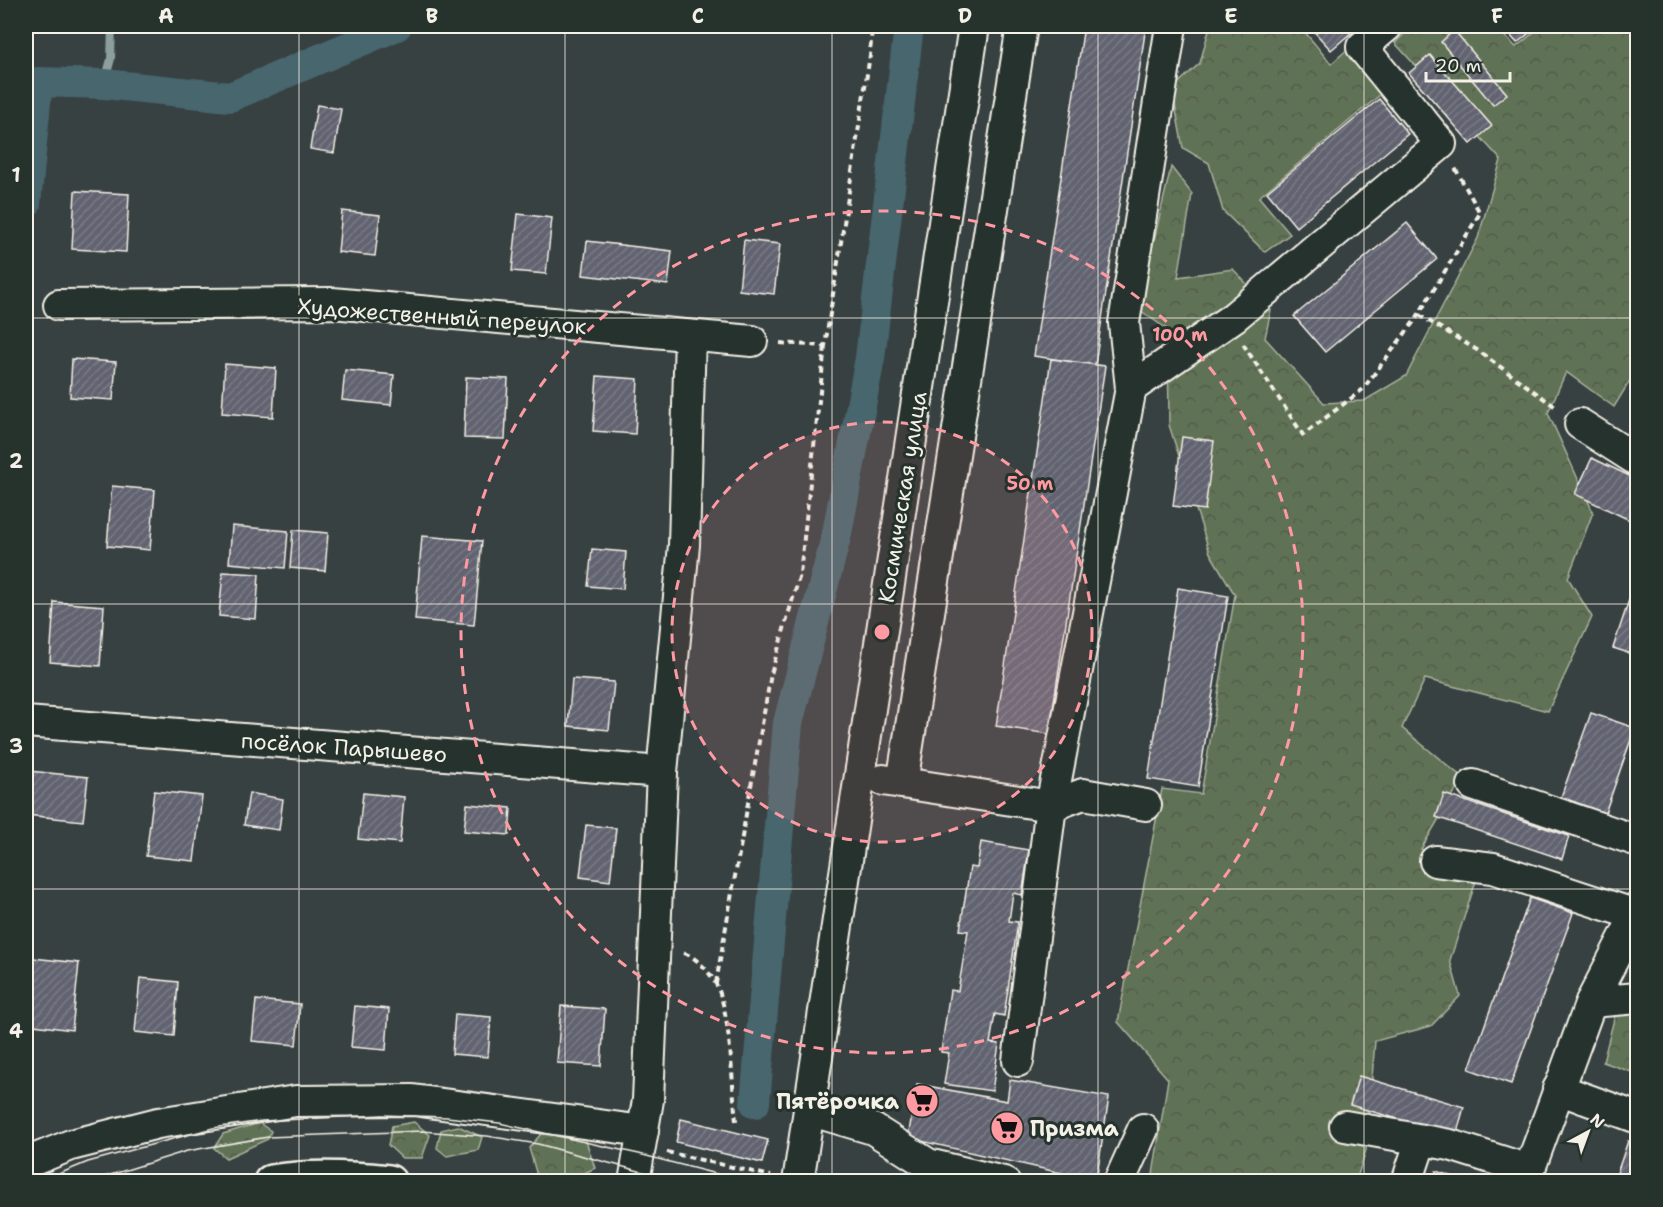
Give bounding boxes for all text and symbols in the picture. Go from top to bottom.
text: A [158,3,174,29]
text: B [426,3,438,29]
text: C [692,3,704,29]
text: D [958,3,972,29]
text: E [1224,3,1238,29]
text: F [1491,3,1503,29]
scale bar [1426,45,1510,83]
text: 20 m [1435,54,1481,78]
text: 1 [11,162,21,188]
street label: Художественный переулок [296,292,588,341]
text: 100 m [1152,323,1208,347]
street label: Космическая улица [871,389,934,605]
text: 2 [9,448,23,474]
text: 50 m [1007,472,1054,496]
centre of rings [872,622,892,642]
street label: посёлок Парышево [240,726,448,769]
text: 3 [9,733,23,759]
text: 4 [9,1018,23,1044]
supermarket icon: Пятёрочка [904,1083,940,1119]
place label: Пятёрочка [776,1087,899,1116]
north arrow [1558,1102,1618,1162]
text: N [1586,1109,1609,1133]
supermarket icon: Призма [989,1110,1025,1146]
place label: Призма [1030,1114,1119,1143]

